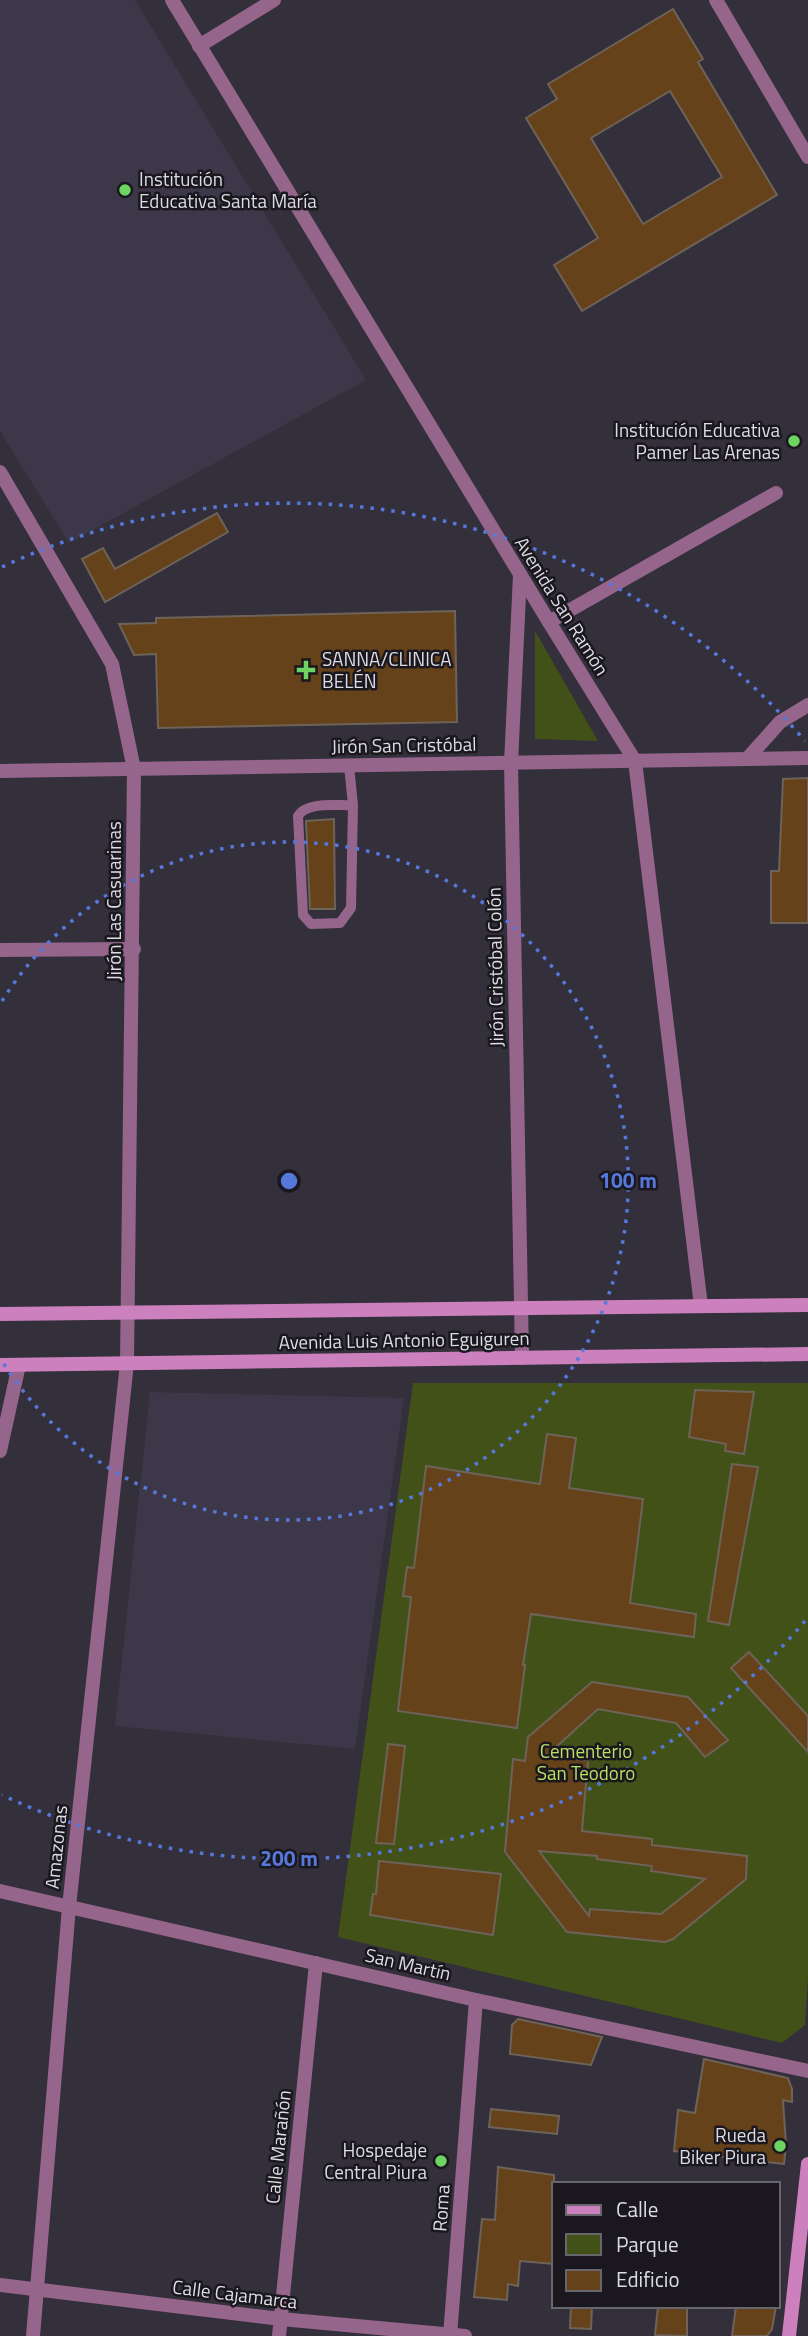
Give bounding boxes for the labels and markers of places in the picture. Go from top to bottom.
place label: Institución Educativa Santa María [139,164,317,215]
marker: Institución Educativa Santa María [117,182,133,198]
place label: Institución Educativa Pamer Las Arenas [614,415,780,466]
marker: Institución Educativa Pamer Las Arenas [786,433,802,449]
place label: SANNA/CLINICA BELÉN [322,644,451,695]
marker: SANNA/CLINICA BELÉN [296,660,316,680]
centre of rings [277,1169,301,1193]
place label: Rueda Biker Piura [679,2120,766,2171]
place label: Hospedaje Central Piura [324,2135,427,2186]
marker: Rueda Biker Piura [772,2138,788,2154]
marker: Hospedaje Central Piura [433,2153,449,2169]

